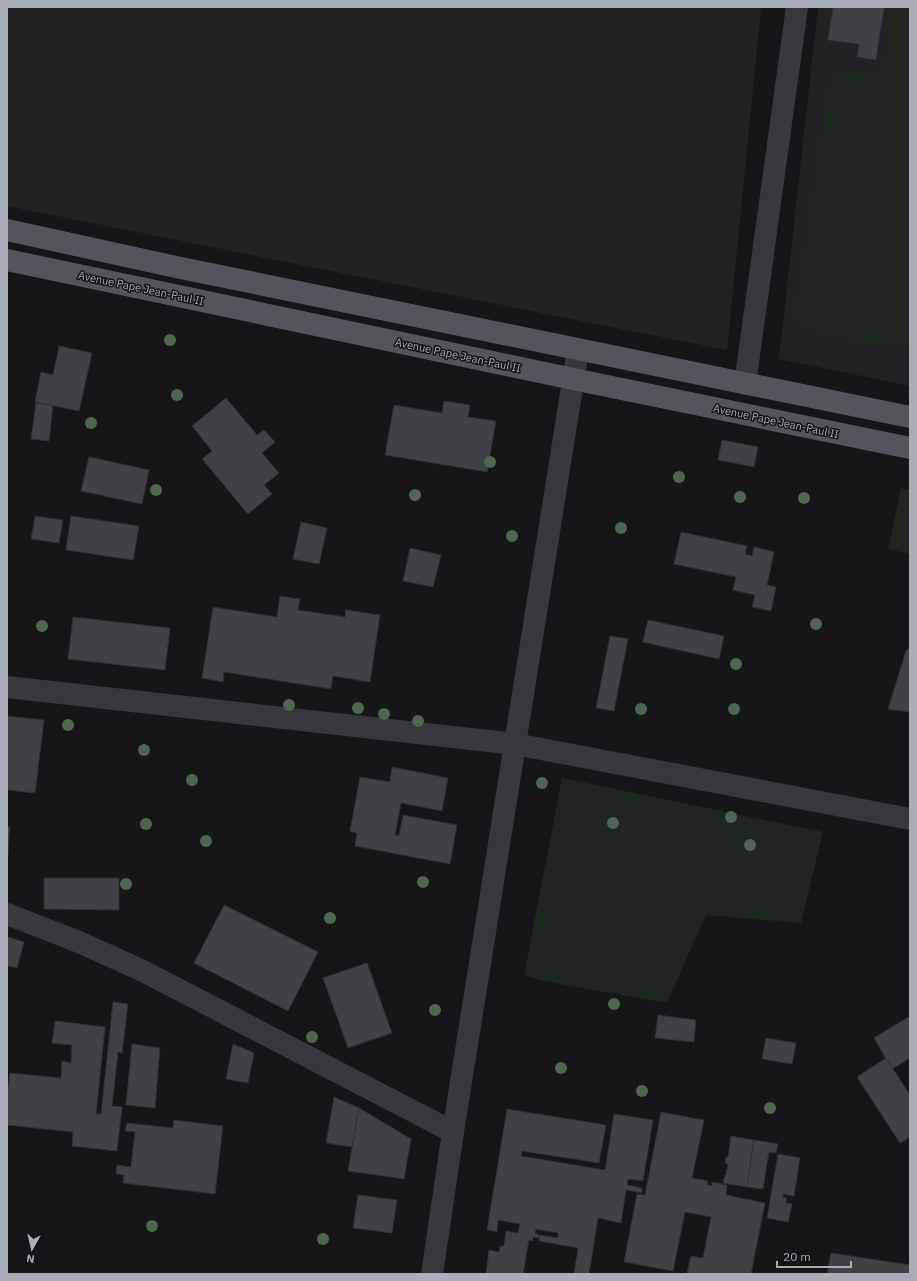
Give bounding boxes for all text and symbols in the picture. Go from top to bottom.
street label: Avenue Pape Jean-Paul II [77,268,205,308]
street label: Avenue Pape Jean-Paul II [394,335,522,375]
street label: Avenue Pape Jean-Paul II [712,401,840,441]
north arrow [12,1229,52,1269]
scale bar [777,1243,851,1269]
text: 20 m [783,1249,811,1264]
text: N [26,1251,36,1266]

